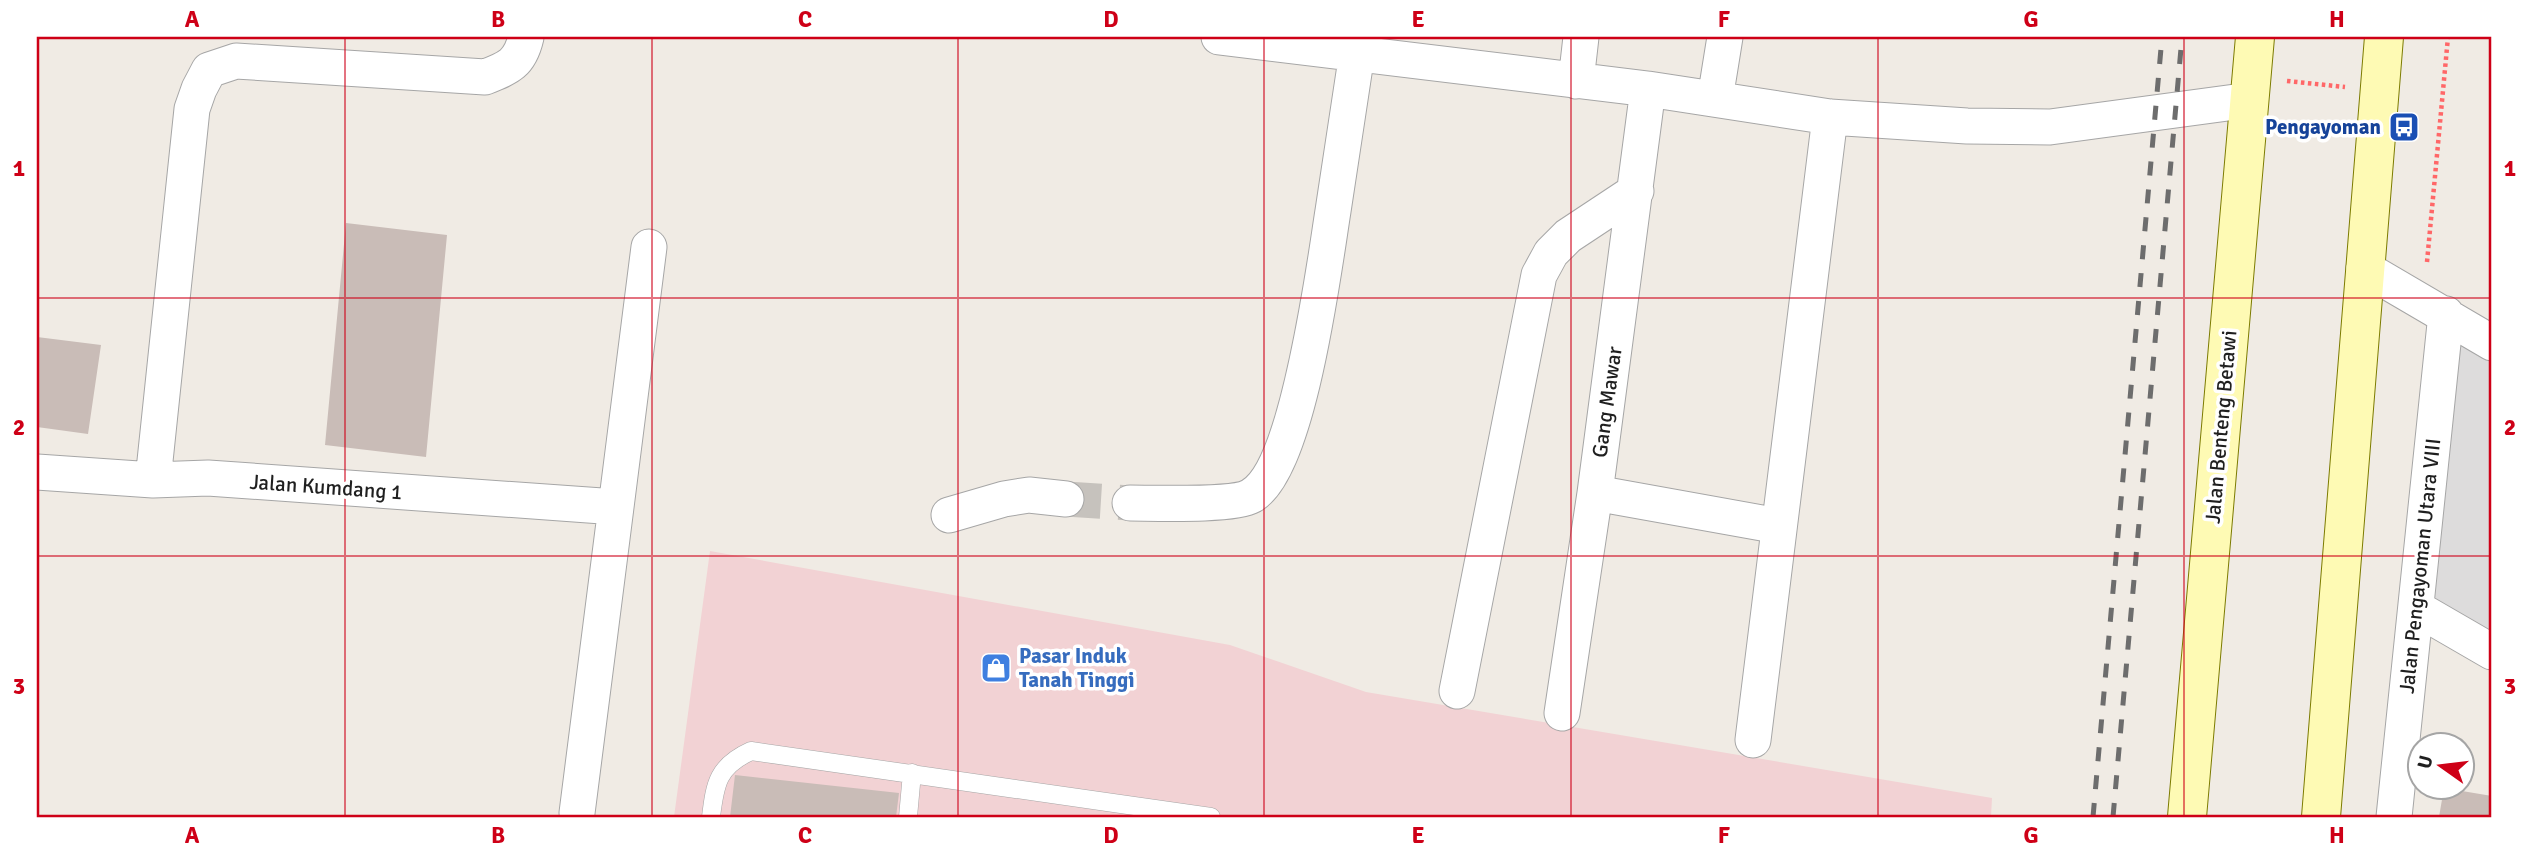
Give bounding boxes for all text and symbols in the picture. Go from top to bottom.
text: A [185,5,200,34]
text: B [491,5,505,34]
text: C [798,5,812,34]
text: D [1103,5,1119,34]
text: E [1411,5,1425,34]
text: F [1718,5,1730,34]
text: G [2023,5,2039,34]
text: H [2329,5,2345,34]
bus stop icon: Pengayoman [2387,110,2421,144]
place label: Pengayoman [2265,114,2381,140]
text: 1 [13,154,25,183]
text: 1 [2504,154,2516,183]
street label: Jalan Benteng Betawi [2200,329,2242,525]
street label: Gang Mawar [1586,344,1628,459]
text: 2 [13,413,25,442]
text: 2 [2504,413,2516,442]
street label: Jalan Pengayoman Utara VIII [2394,437,2446,695]
street label: Jalan Kumdang 1 [249,469,403,505]
place label: Pasar Induk Tanah Tinggi [1019,643,1134,693]
shop icon: Pasar Induk Tanah Tinggi [979,651,1013,685]
text: 3 [13,672,25,701]
text: 3 [2504,672,2516,701]
north arrow [2406,732,2476,802]
text: U [2412,753,2439,771]
text: A [185,821,200,850]
text: B [491,821,505,850]
text: C [798,821,812,850]
text: D [1103,821,1119,850]
text: E [1411,821,1425,850]
text: F [1718,821,1730,850]
text: G [2023,821,2039,850]
text: H [2329,821,2345,850]

